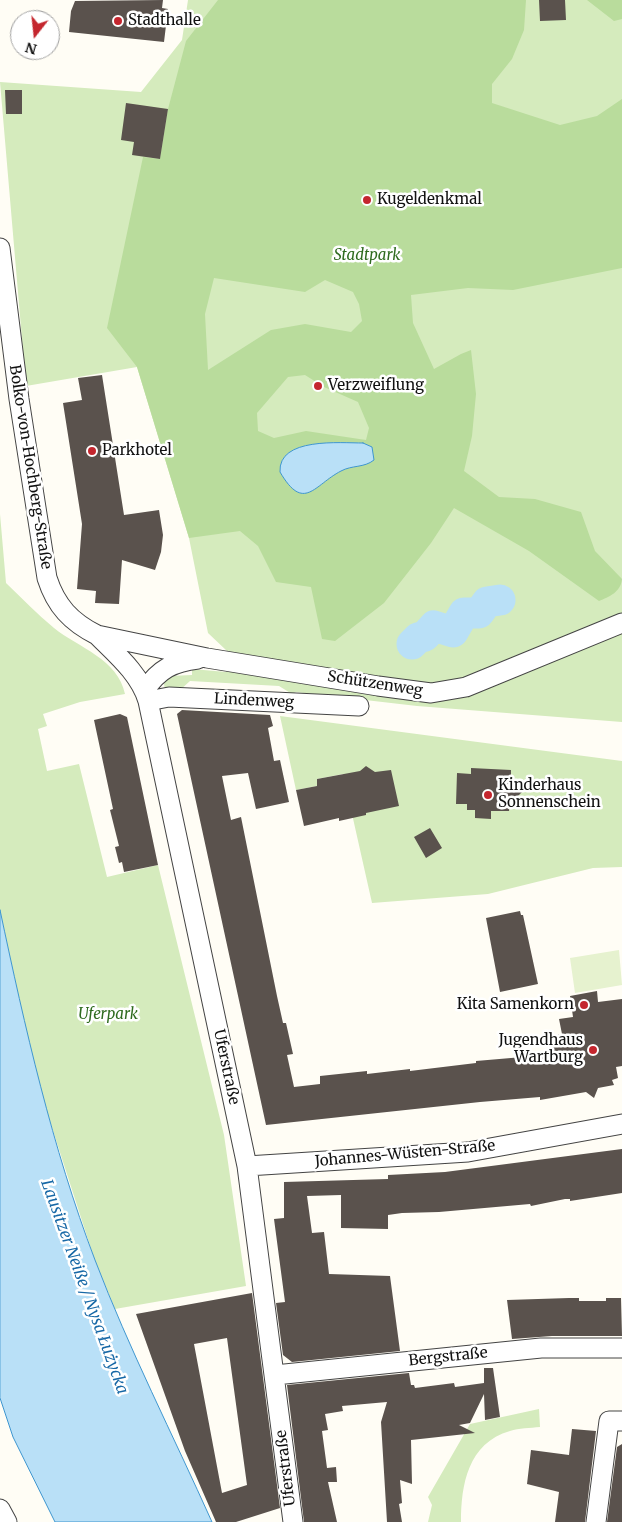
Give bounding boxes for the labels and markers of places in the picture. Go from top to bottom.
place label: Stadthalle [128,12,201,30]
marker: Stadthalle [112,15,124,27]
place label: Kugeldenkmal [377,191,482,209]
marker: Kugeldenkmal [361,194,373,206]
place label: Verzweiflung [328,377,424,395]
marker: Verzweiflung [312,380,324,392]
place label: Parkhotel [102,442,172,460]
marker: Parkhotel [86,445,98,457]
place label: Kinderhaus Sonnenschein [498,777,601,812]
marker: Kinderhaus Sonnenschein [482,789,494,801]
place label: Kita Samenkorn [457,996,574,1014]
marker: Kita Samenkorn [578,999,590,1011]
place label: Jugendhaus Wartburg [499,1032,583,1067]
marker: Jugendhaus Wartburg [587,1044,599,1056]

